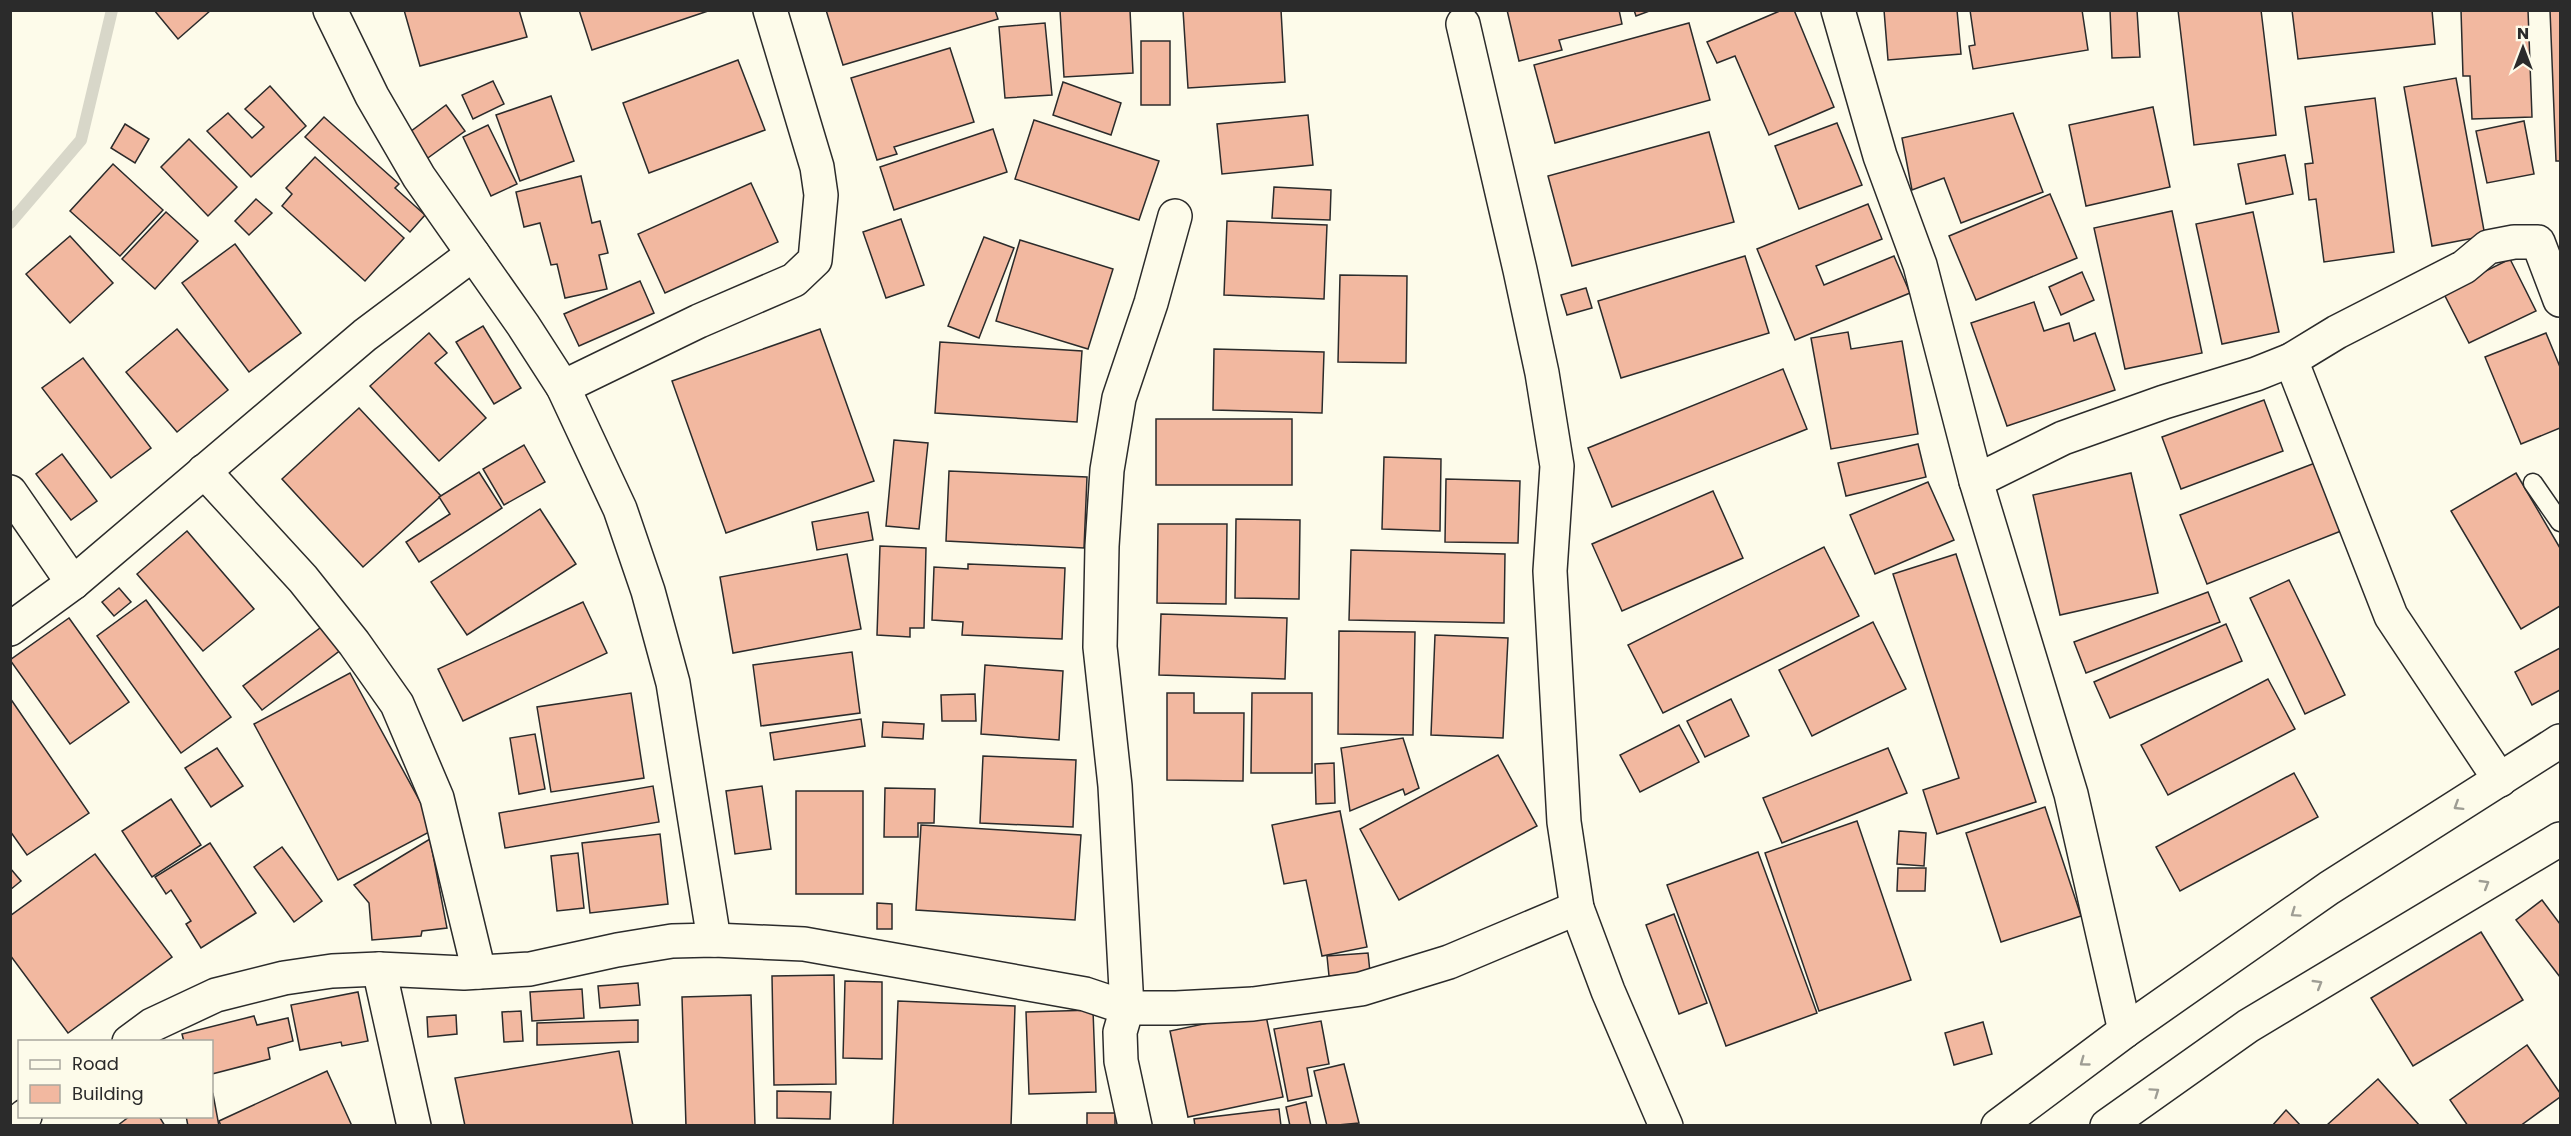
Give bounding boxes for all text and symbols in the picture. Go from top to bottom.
north arrow [2493,18,2553,78]
text: N [2517,22,2529,45]
one-way arrow [2454,799,2464,811]
one-way arrow [2479,880,2489,892]
one-way arrow [2290,906,2301,917]
one-way arrow [2311,980,2322,992]
legend [18,1040,213,1118]
text: Road [72,1051,119,1076]
one-way arrow [2080,1055,2091,1066]
text: Building [72,1081,144,1106]
one-way arrow [2148,1088,2159,1099]

